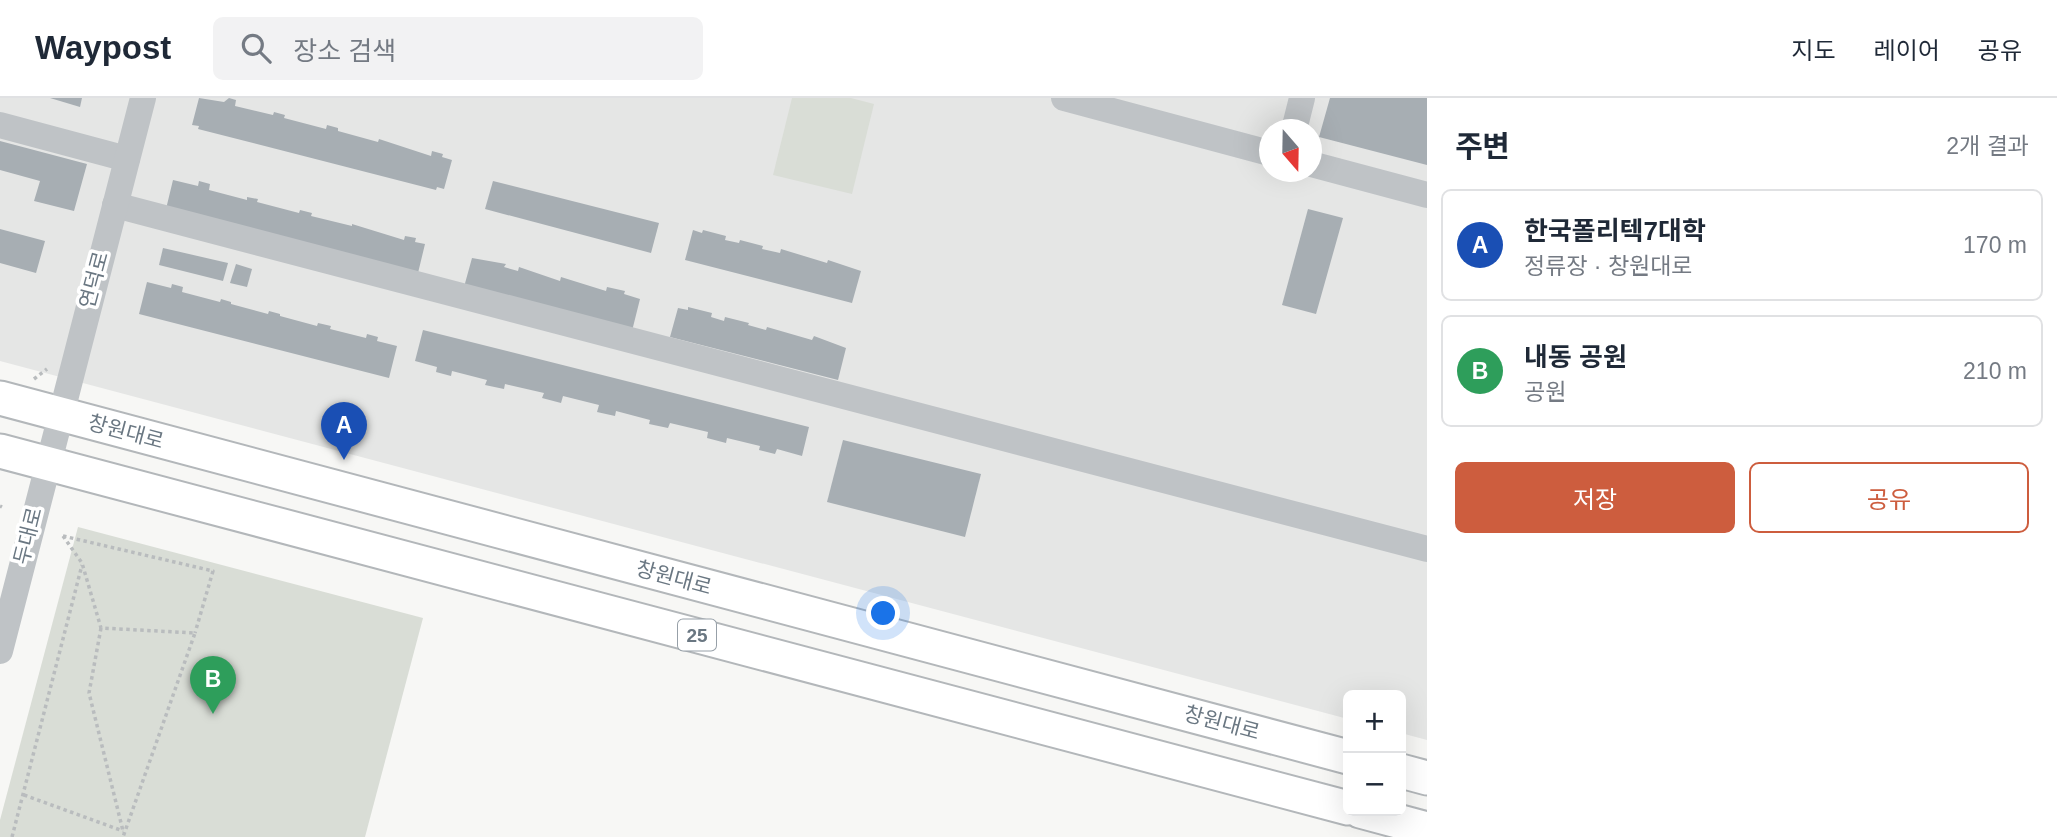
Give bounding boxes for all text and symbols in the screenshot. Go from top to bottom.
search box [213,17,703,80]
text: Waypost [35,29,171,66]
icon: search [237,29,275,67]
text: 장소 검색 [293,36,396,66]
text: 지도 [1791,37,1836,64]
text: 레이어 [1874,37,1940,64]
text: 공유 [1978,37,2022,64]
north arrow [1259,119,1322,182]
text: 주변 [1455,130,1510,163]
text: 2개 결과 [1946,133,2029,159]
text: 한국폴리텍7대학 [1524,216,1706,246]
text: A [1472,232,1488,258]
text: 170 m [1963,232,2027,258]
street label: 연덕로 [75,249,112,311]
text: 정류장 · 창원대로 [1524,253,1693,279]
text: 내동 공원 [1524,342,1627,372]
text: B [1472,358,1488,384]
text: 210 m [1963,358,2027,384]
text: 공원 [1524,379,1566,405]
pin: A [321,402,367,460]
street label: 창원대로 [86,410,166,453]
button: 저장 [1455,462,1735,533]
button: 공유 [1749,462,2029,533]
street label: 두대로 [9,505,46,567]
street label: 창원대로 [634,556,714,599]
your location [866,596,900,630]
road number: 25 [678,620,716,650]
pin: B [190,656,236,714]
map controls [1343,690,1406,816]
button: + [1343,690,1406,753]
street label: 창원대로 [1182,701,1262,744]
button: − [1343,753,1406,816]

